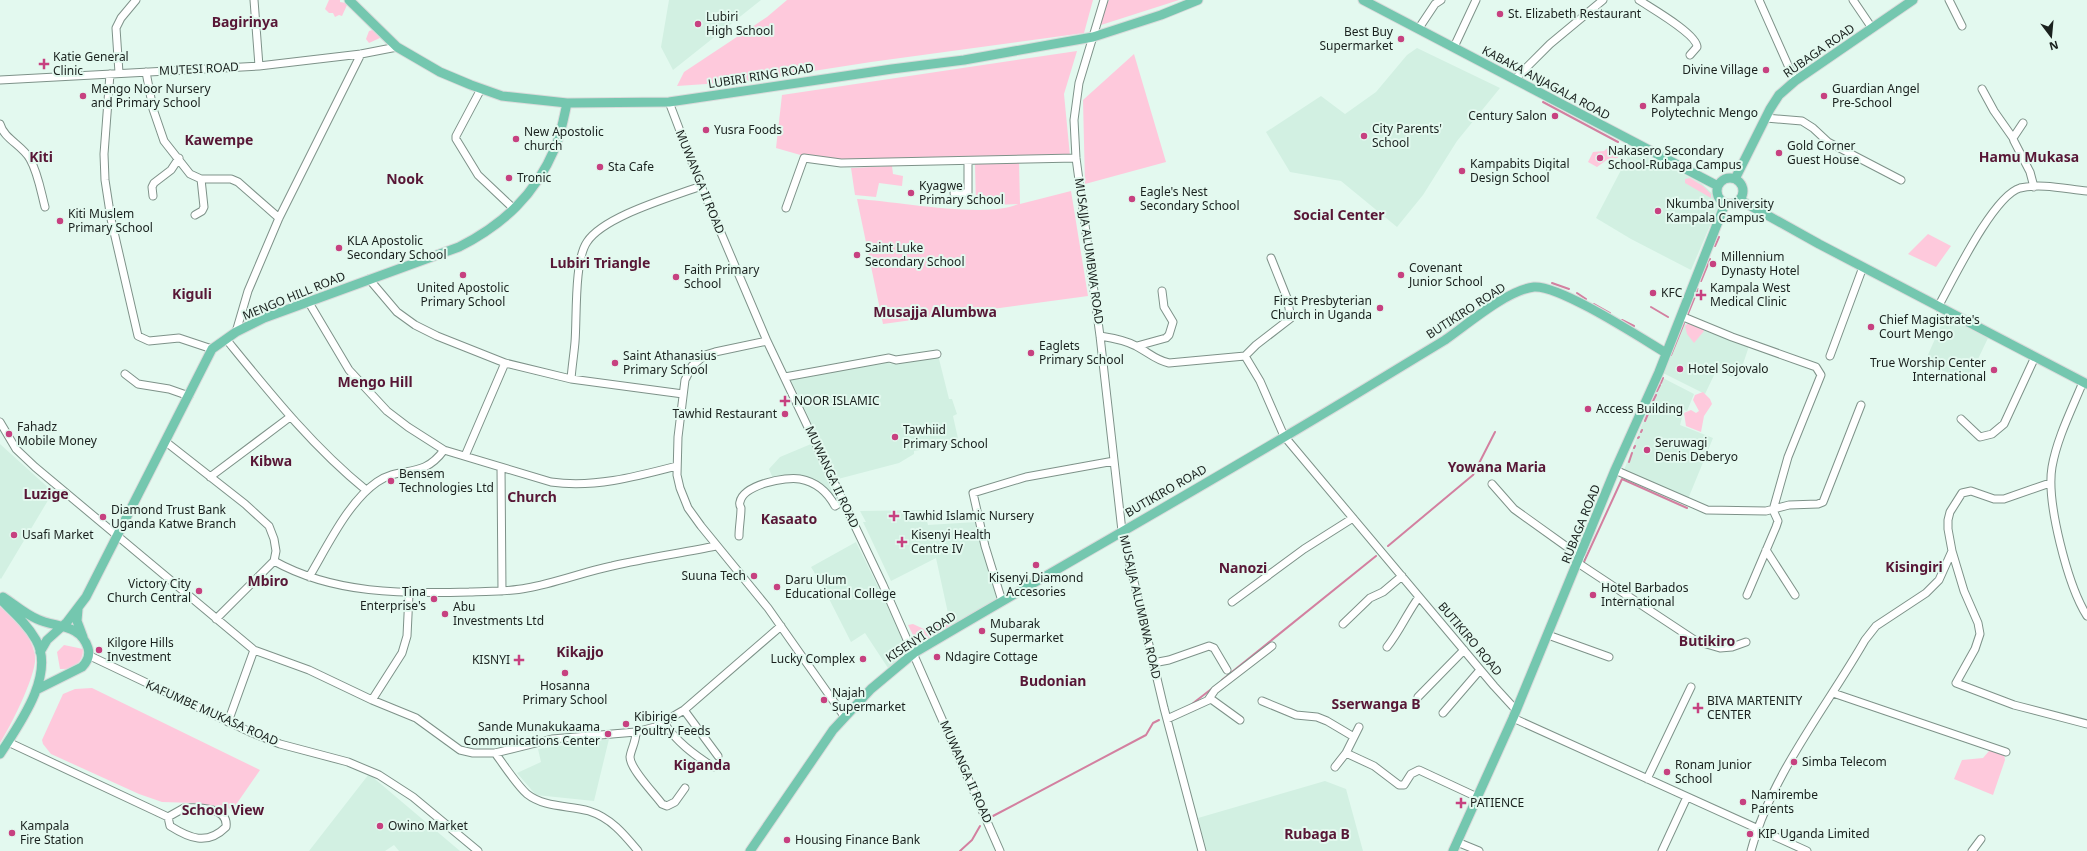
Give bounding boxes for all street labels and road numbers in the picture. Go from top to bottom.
street label: RUBAGA ROAD [1779,19,1858,82]
street label: KABAKA ANJAGALA ROAD [1479,42,1613,124]
street label: MUTESI ROAD [159,58,239,79]
street label: LUBIRI RING ROAD [707,59,815,92]
street label: MUWANGA II ROAD [672,127,729,237]
street label: MUSAJJA ALUMBWA ROAD [1071,177,1108,325]
street label: MENGO HILL ROAD [240,267,348,324]
street label: BUTIKIRO ROAD [1423,278,1509,343]
street label: MUWANGA II ROAD [801,423,864,531]
street label: BUTIKIRO ROAD [1122,460,1210,521]
street label: RUBAGA ROAD [1557,481,1604,566]
street label: MUSAJJA ALUMBWA ROAD [1116,533,1165,681]
street label: BUTIKIRO ROAD [1434,598,1507,679]
street label: KISENYI ROAD [882,607,959,666]
street label: KAFUMBE MUKASA ROAD [143,676,282,750]
street label: MUWANGA II ROAD [936,718,997,826]

